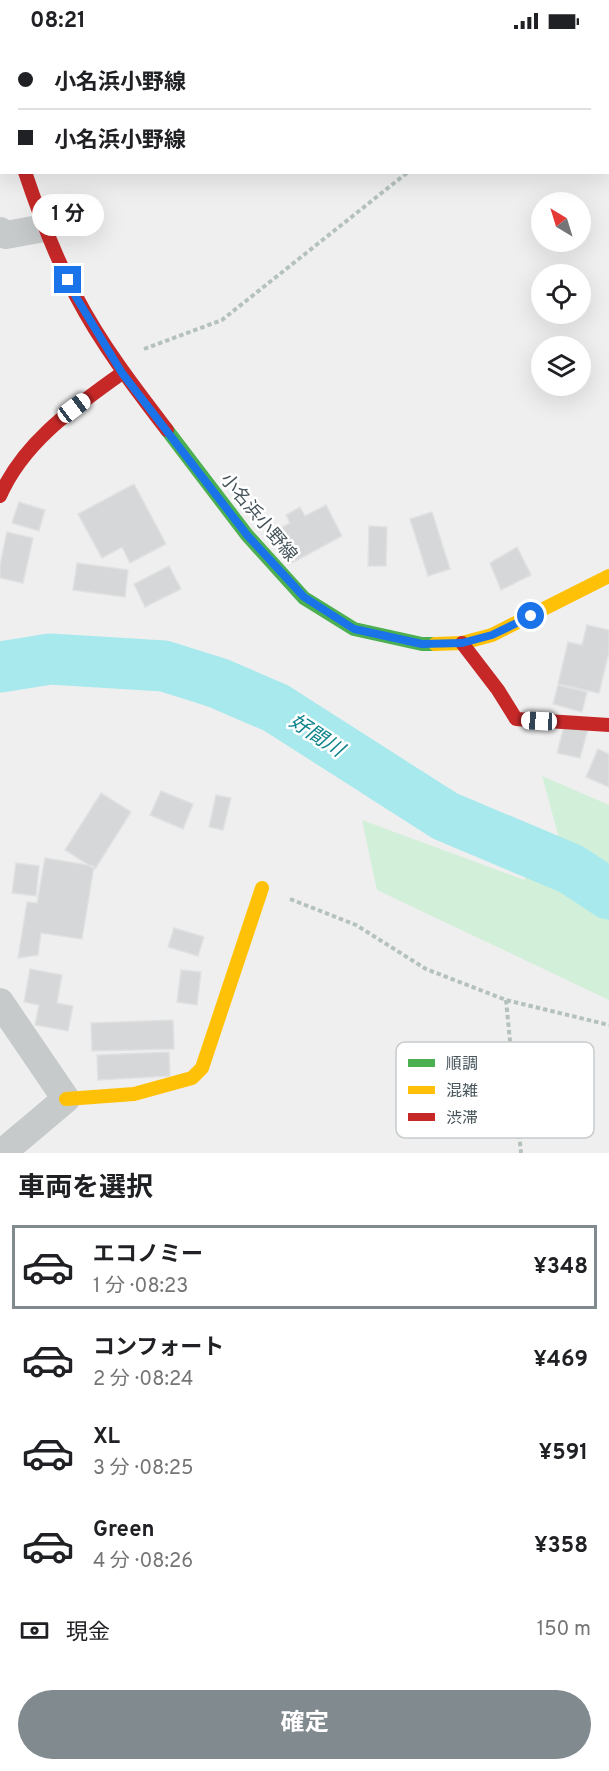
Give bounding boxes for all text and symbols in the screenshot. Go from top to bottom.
text: 08:21 [30,8,86,35]
text: 小名浜小野線 [54,70,186,97]
text: 小名浜小野線 [54,128,186,155]
north arrow [531,192,591,252]
map controls [531,192,591,396]
callout: 1 分 [32,193,104,235]
text: 1 分 [52,202,85,228]
button: locate [531,264,591,324]
route end [54,266,81,293]
button: layers [531,336,591,396]
car [54,390,94,426]
street label: 小名浜小野線 [214,469,301,567]
route start [517,602,544,629]
water label: 好間川 [284,709,350,765]
car [521,711,557,731]
legend [396,1042,594,1138]
text: 順調 [446,1055,478,1075]
text: 混雑 [446,1082,478,1102]
text: 渋滞 [446,1109,478,1129]
text: 車両を選択 [18,1172,153,1206]
icon: car [21,1240,75,1294]
text: エコノミー [93,1242,203,1269]
text: ¥348 [533,1254,588,1281]
text: 1 分 · 08:23 [93,1274,188,1300]
icon: car [21,1333,75,1387]
text: コンフォート [93,1335,224,1362]
text: ¥469 [533,1347,588,1374]
text: 2 分 · 08:24 [93,1367,193,1393]
text: XL [93,1424,120,1451]
icon: car [21,1426,75,1480]
text: ¥591 [539,1440,588,1467]
text: 3 分 · 08:25 [93,1456,193,1482]
text: Green [93,1517,155,1544]
icon: car [21,1519,75,1573]
text: ¥358 [534,1533,588,1560]
text: 4 分 · 08:26 [93,1549,193,1575]
icon: cash [18,1614,51,1647]
text: 150 m [537,1617,591,1643]
text: 現金 [66,1620,110,1647]
button: 確定 [18,1690,591,1759]

